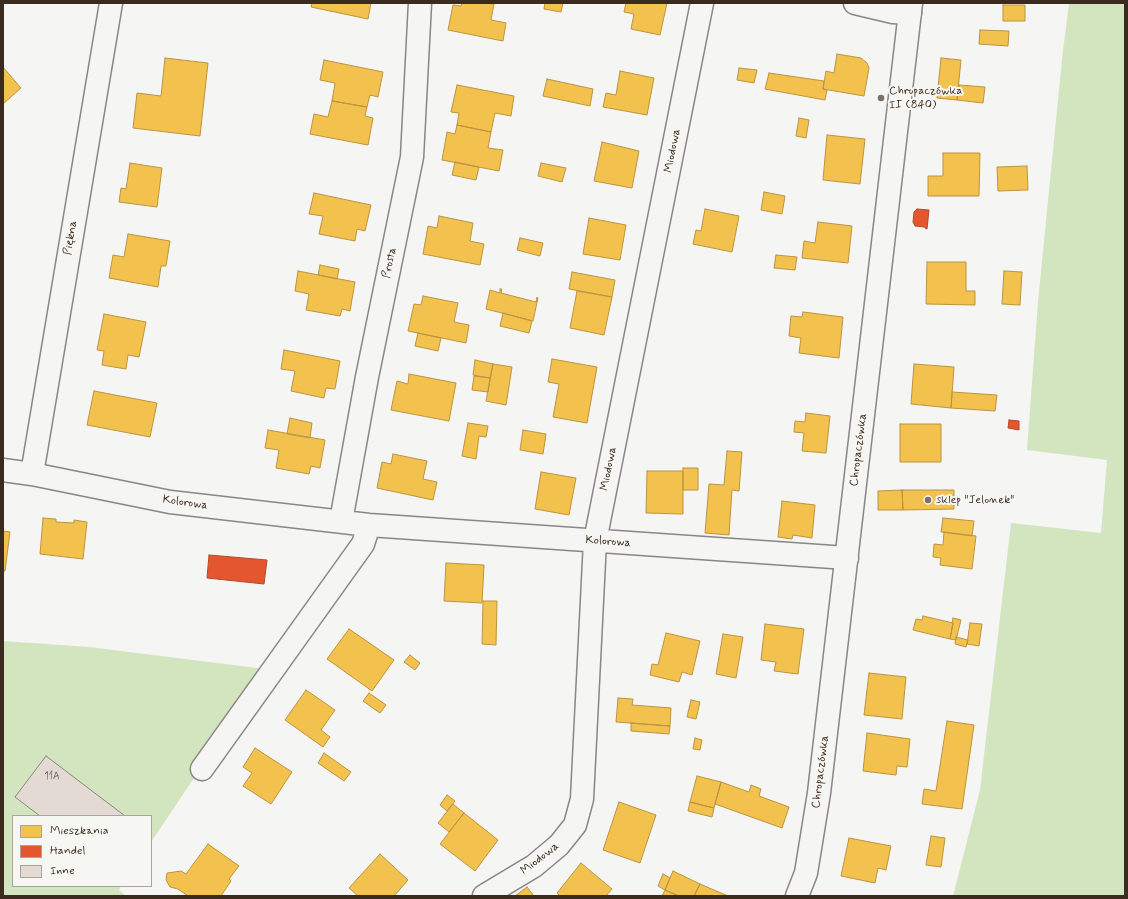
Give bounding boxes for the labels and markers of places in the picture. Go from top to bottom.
place label: Chropaczówka II (840) [889,84,962,112]
marker: Chropaczówka II (840) [876,93,886,103]
place label: sklep "Jelonek" [936,493,1014,507]
marker: sklep "Jelonek" [923,495,933,505]

